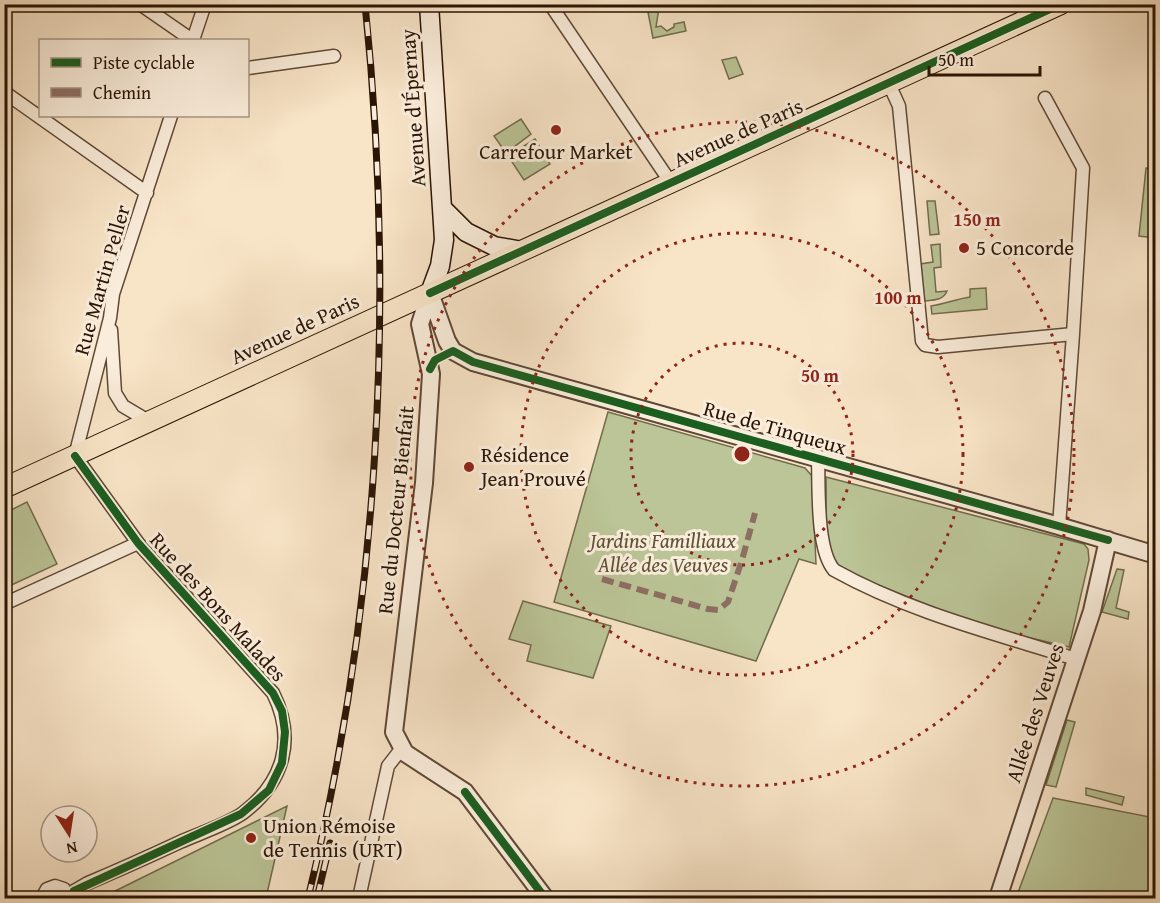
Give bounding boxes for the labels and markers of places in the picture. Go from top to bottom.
marker: Carrefour Market [549,123,563,137]
place label: Carrefour Market [479,136,633,167]
place label: 5 Concorde [976,232,1074,263]
marker: 5 Concorde [957,241,971,255]
place label: Résidence Jean Prouvé [478,439,586,494]
centre of rings [732,444,752,464]
marker: Résidence Jean Prouvé [462,460,476,474]
place label: Union Rémoise de Tennis (URT) [263,810,403,865]
marker: Union Rémoise de Tennis (URT) [244,831,258,845]

